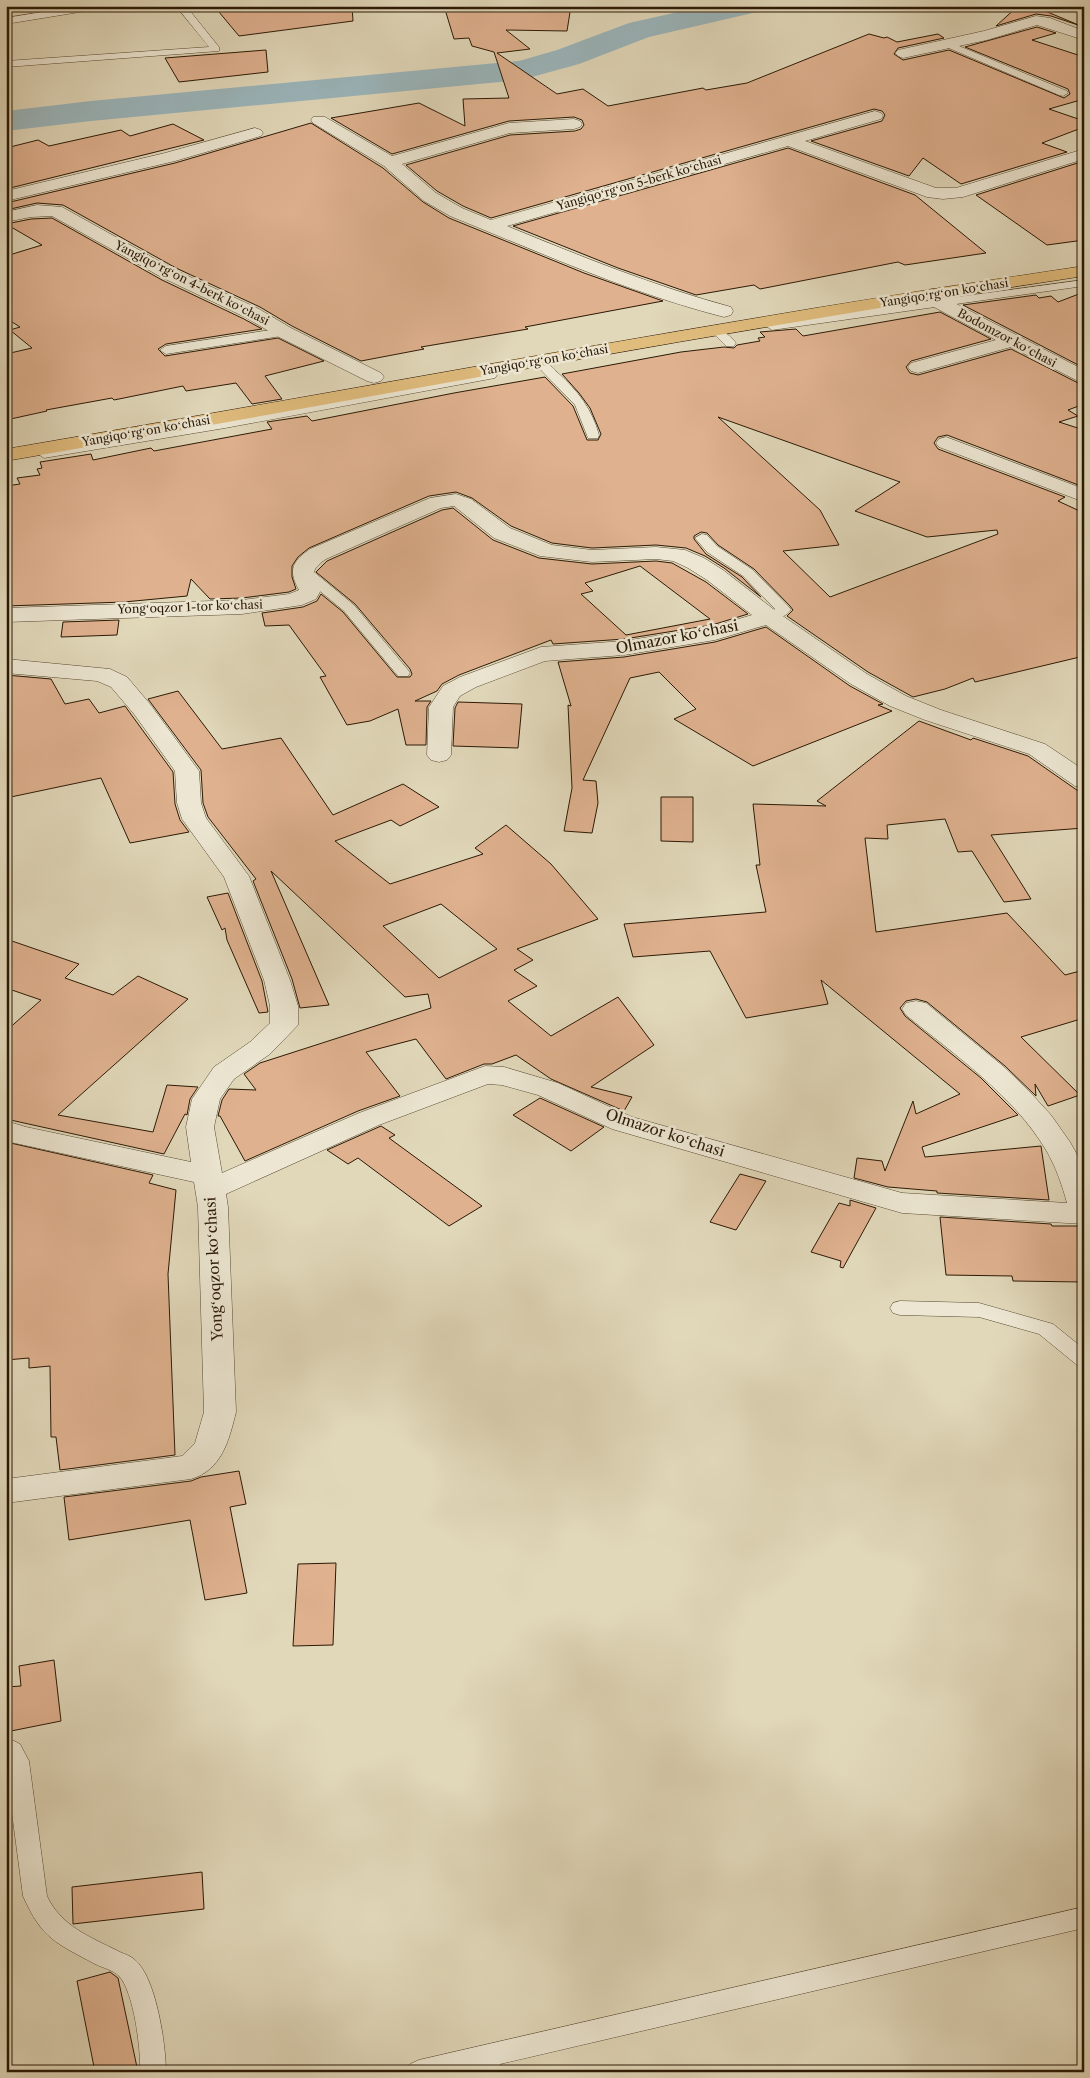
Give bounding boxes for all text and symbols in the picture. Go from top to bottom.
street label: Yangiqoʻrgʻon 5-berk koʻchasi [554,152,723,214]
street label: Yangiqoʻrgʻon 4-berk koʻchasi [112,237,272,328]
street label: Yangiqoʻrgʻon koʻchasi [878,275,1010,310]
street label: Bodomzor koʻchasi [955,305,1060,370]
street label: Yangiqoʻrgʻon koʻchasi [478,341,610,378]
street label: Yangiqoʻrgʻon koʻchasi [80,412,212,449]
street label: Yongʻoqzor 1-tor koʻchasi [116,596,263,617]
street label: Olmazor koʻchasi [614,615,740,658]
street label: Olmazor koʻchasi [603,1104,728,1161]
street label: Yongʻoqzor koʻchasi [200,1196,227,1343]

